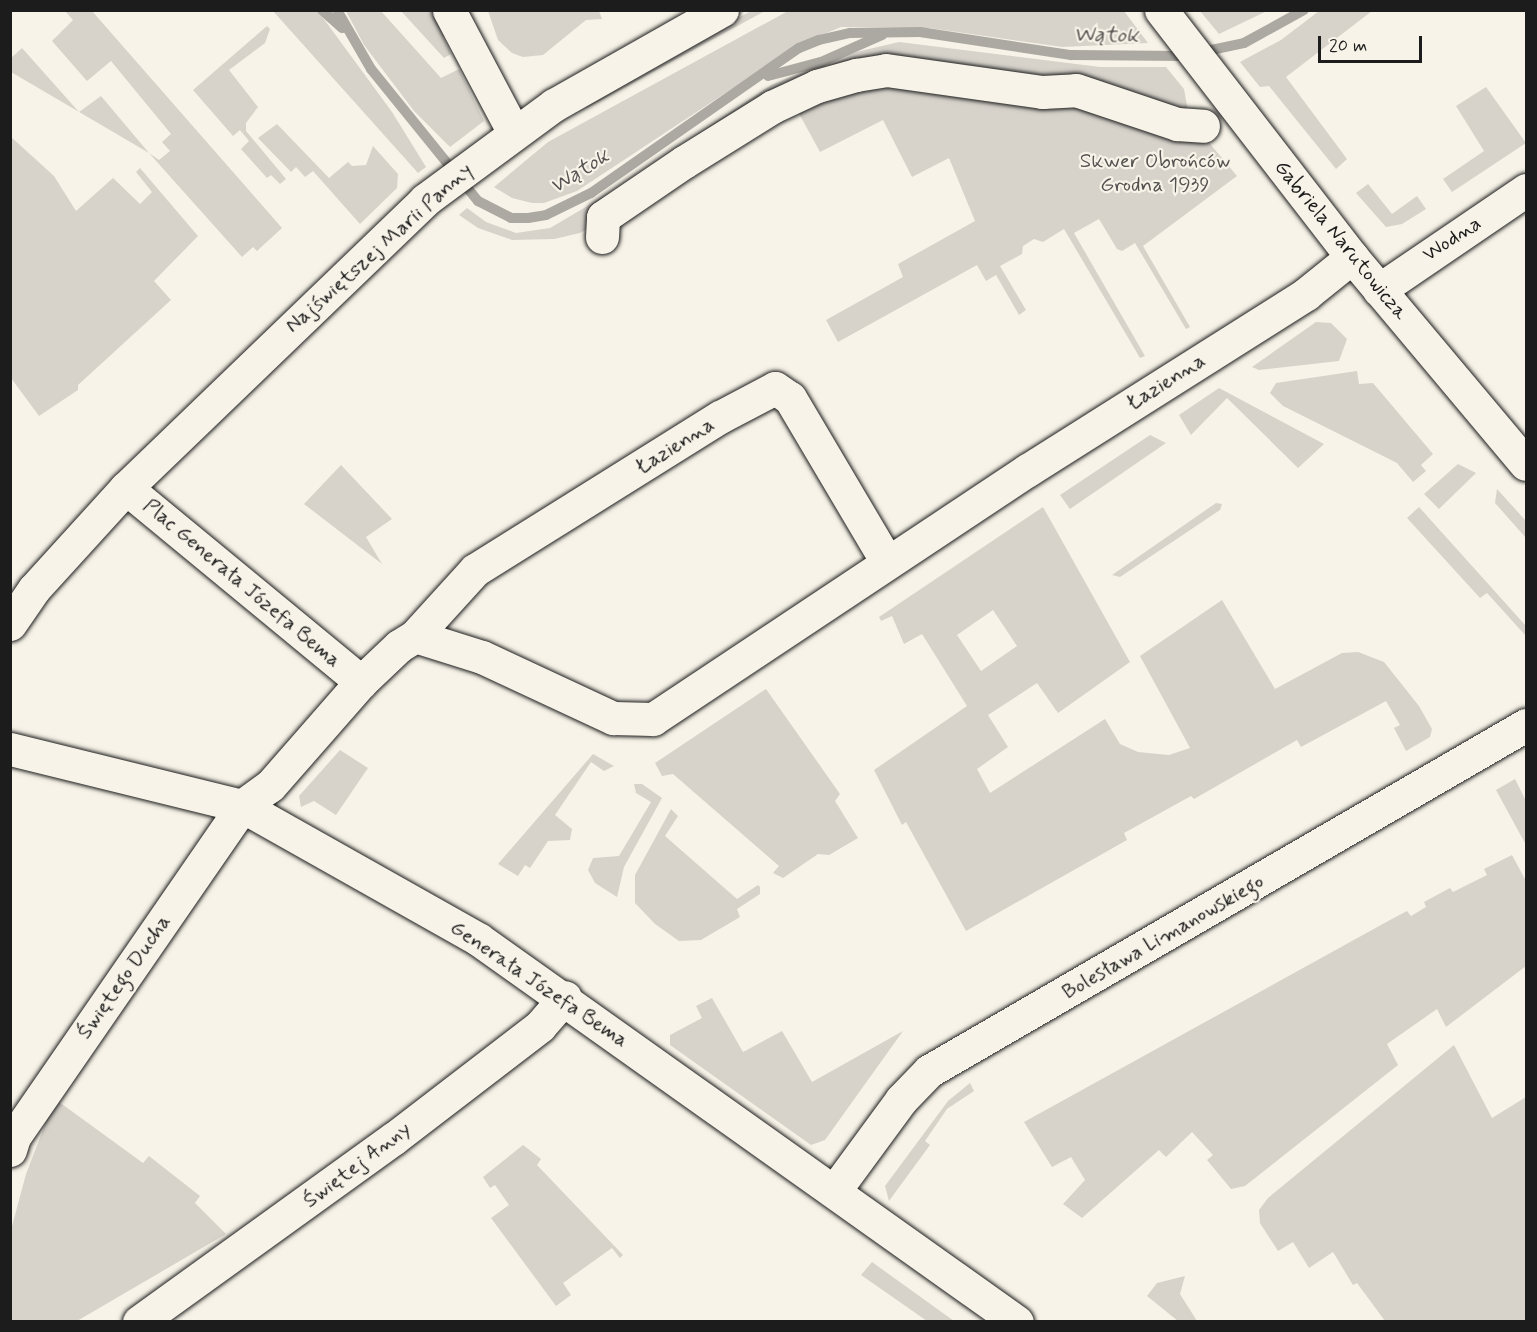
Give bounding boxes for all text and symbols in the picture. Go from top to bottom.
water label: Wątok [1073,22,1139,50]
scale bar [1321,24,1424,62]
text: 20 m [1329,34,1367,58]
water label: Wątok [545,144,615,200]
park label: Skwer Obrońców Grodna 1939 [1081,148,1229,198]
street label: Najświętszej Marii Panny [281,158,477,338]
street label: Gabriela Narutowicza [1272,158,1410,322]
street label: Wodna [1418,211,1486,267]
street label: Łazienna [1122,348,1210,416]
street label: Łazienna [631,412,719,480]
street label: Plac Generała Józefa Bema [137,492,347,674]
street label: Bolesława Limanowskiego [1056,868,1270,1006]
street label: Świętego Ducha [73,911,175,1043]
street label: Generała Józefa Bema [444,914,634,1054]
street label: Świętej Anny [300,1118,414,1212]

